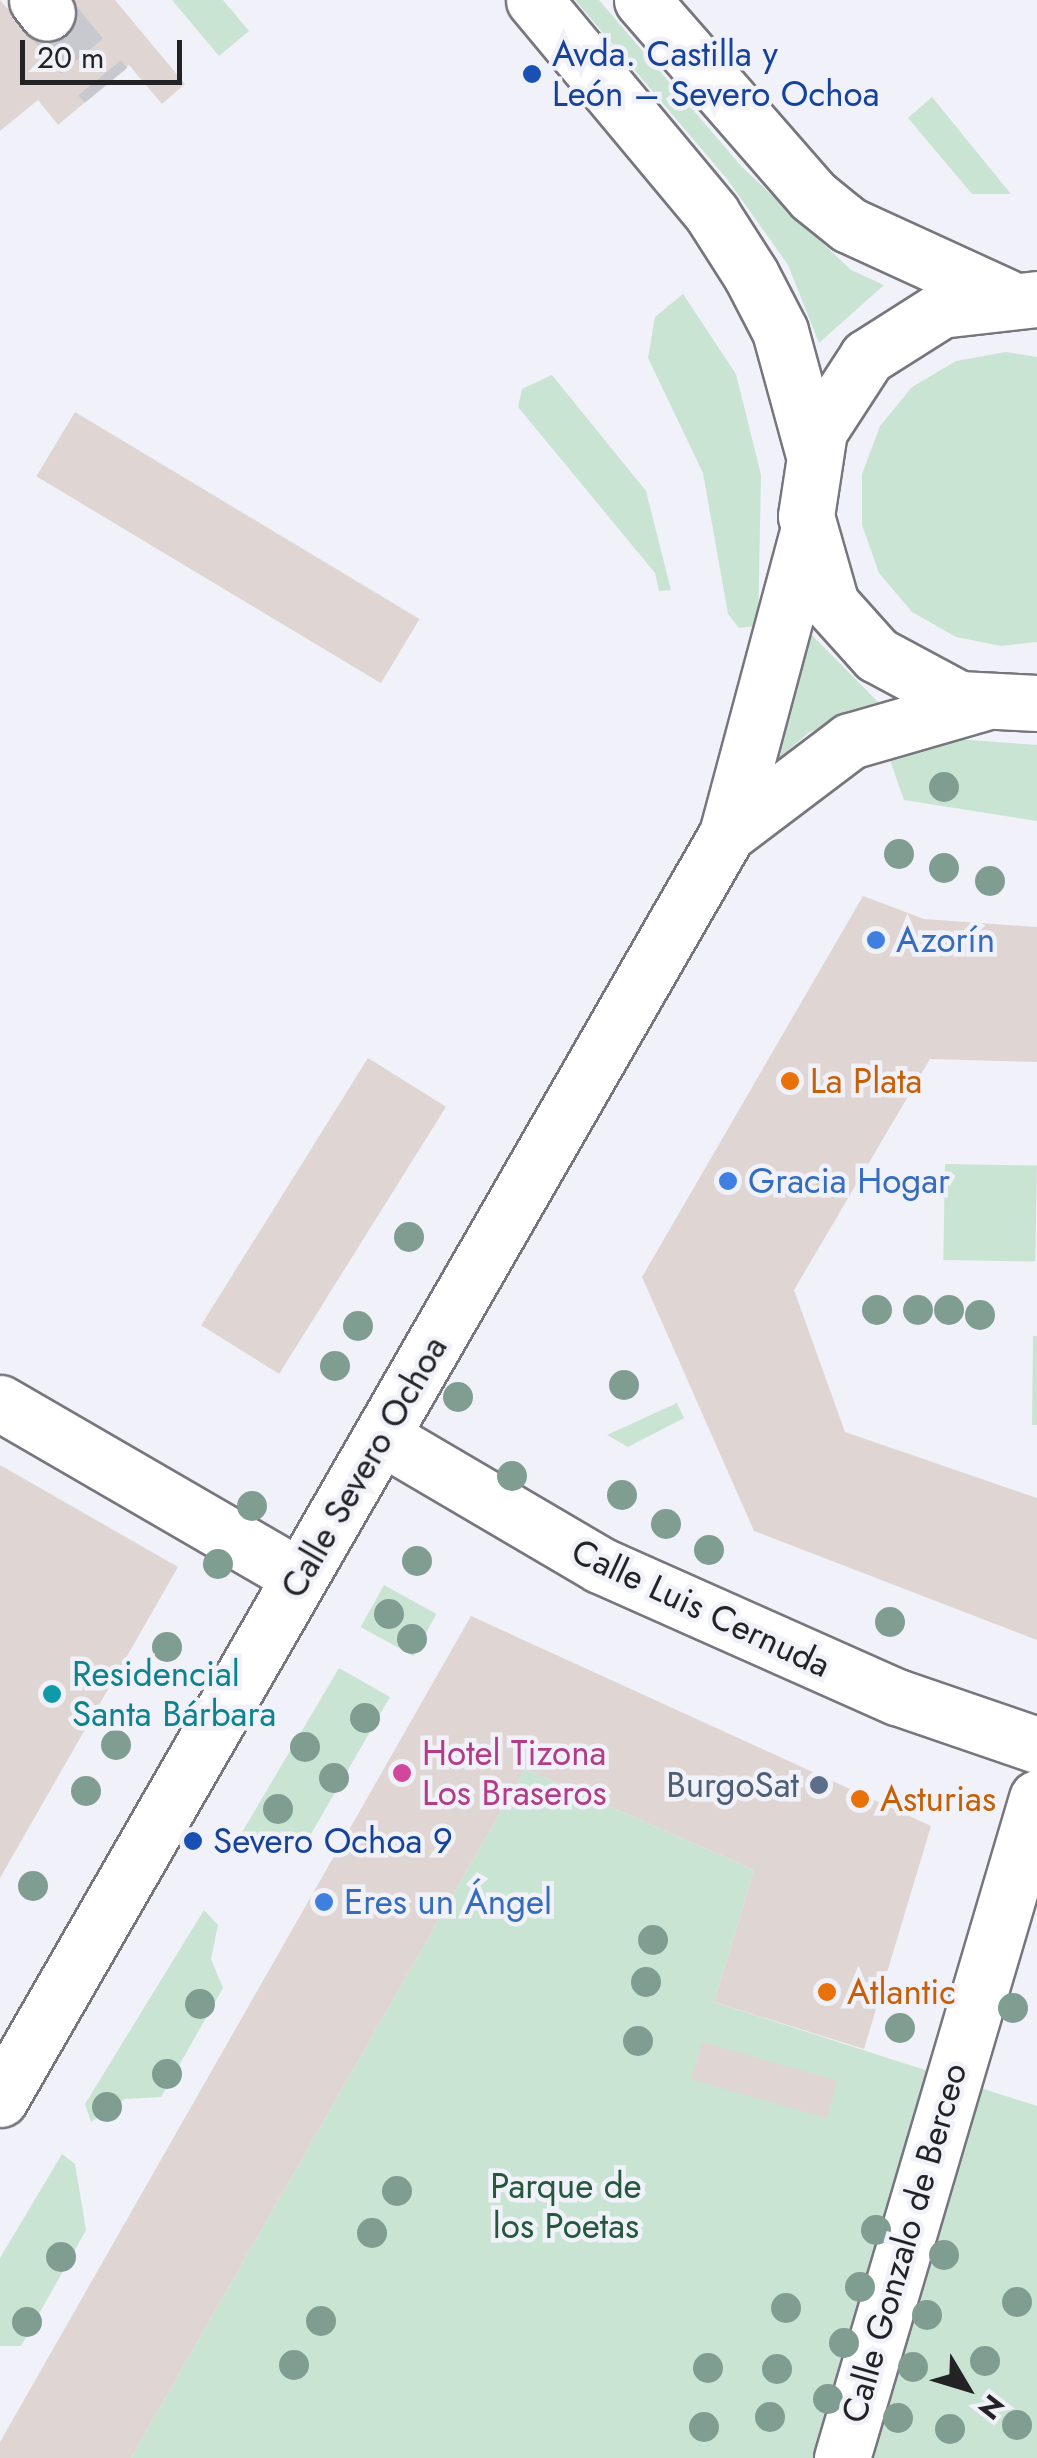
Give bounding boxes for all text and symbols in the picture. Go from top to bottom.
scale bar [25,20,188,82]
place label: Avda. Castilla y León – Severo Ochoa [552,33,880,115]
text: 20 m [37,36,104,79]
marker: Avda. Castilla y León – Severo Ochoa [521,63,543,85]
place label: Azorín [896,919,995,961]
marker: Azorín [865,929,887,951]
place label: La Plata [810,1060,922,1102]
marker: La Plata [779,1070,801,1092]
place label: Gracia Hogar [748,1160,950,1202]
marker: Gracia Hogar [717,1170,739,1192]
street label: Calle Severo Ochoa [272,1329,456,1605]
street label: Calle Luis Cernuda [565,1530,837,1686]
place label: Residencial Santa Bárbara [72,1653,276,1735]
marker: Residencial Santa Bárbara [41,1683,63,1705]
place label: Hotel Tizona Los Braseros [422,1732,607,1814]
marker: Hotel Tizona Los Braseros [391,1762,413,1784]
place label: BurgoSat [666,1764,799,1806]
marker: BurgoSat [808,1774,830,1796]
place label: Asturias [880,1778,996,1820]
marker: Asturias [849,1788,871,1810]
place label: Severo Ochoa 9 [213,1820,453,1862]
marker: Severo Ochoa 9 [182,1830,204,1852]
place label: Eres un Ángel [344,1881,552,1923]
marker: Eres un Ángel [313,1891,335,1913]
place label: Atlantic [847,1971,956,2013]
marker: Atlantic [816,1981,838,2003]
street label: Calle Gonzalo de Berceo [833,2058,975,2428]
park label: Parque de los Poetas [490,2165,642,2247]
north arrow [917,2338,1017,2438]
text: N [968,2385,1014,2428]

